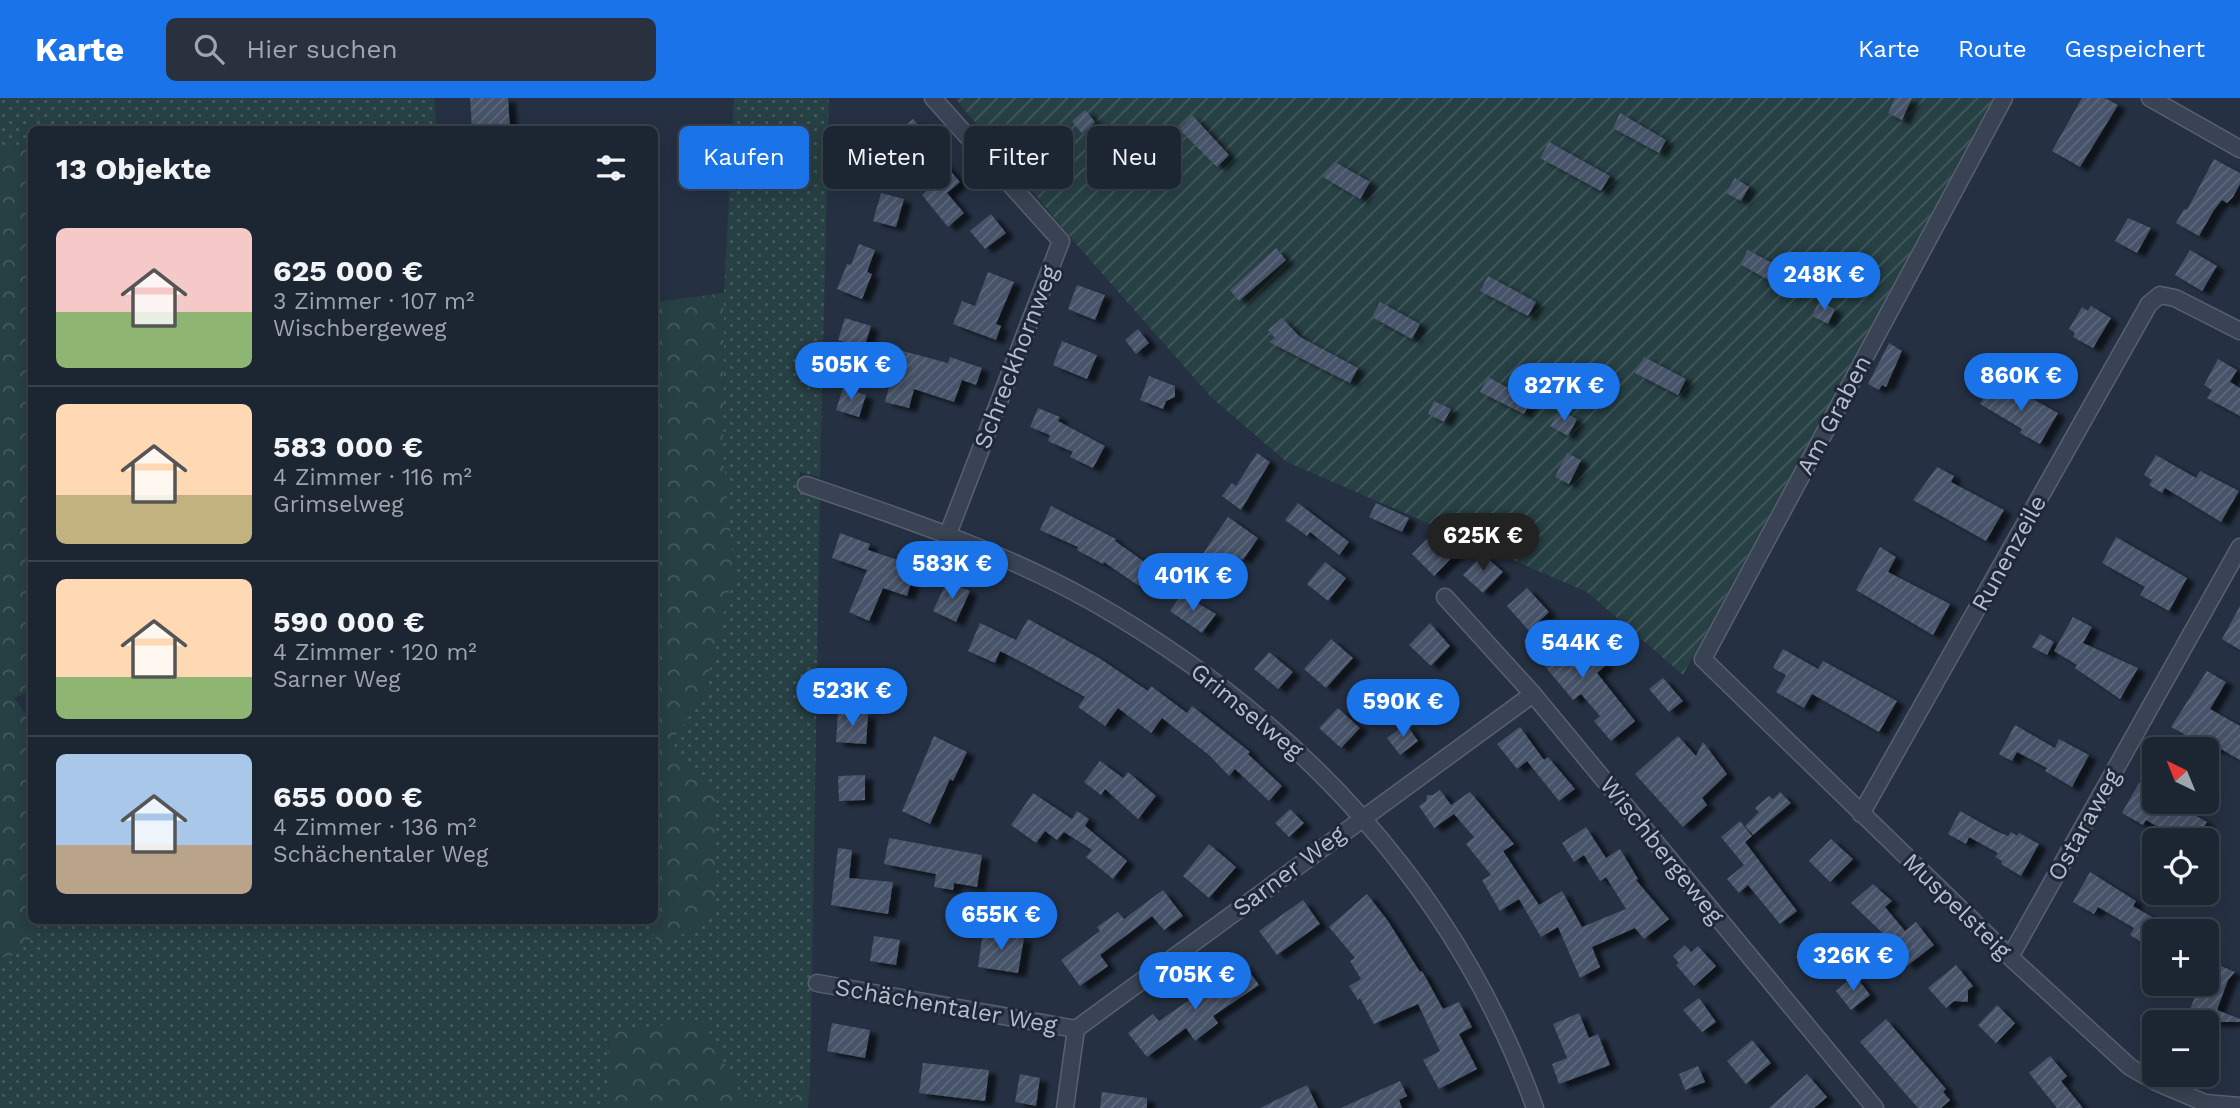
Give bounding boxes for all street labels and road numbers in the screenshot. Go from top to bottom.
street label: Schreckhornweg [968,261,1064,453]
street label: Am Graben [1791,351,1877,479]
street label: Runenzeile [1966,490,2052,616]
street label: Grimselweg [1185,657,1309,765]
street label: Ostaraweg [2042,764,2126,886]
street label: Wischbergeweg [1594,771,1730,929]
street label: Sarner Weg [1227,820,1351,922]
street label: Muspelsteig [1897,847,2017,965]
street label: Schächentaler Weg [833,973,1059,1039]

